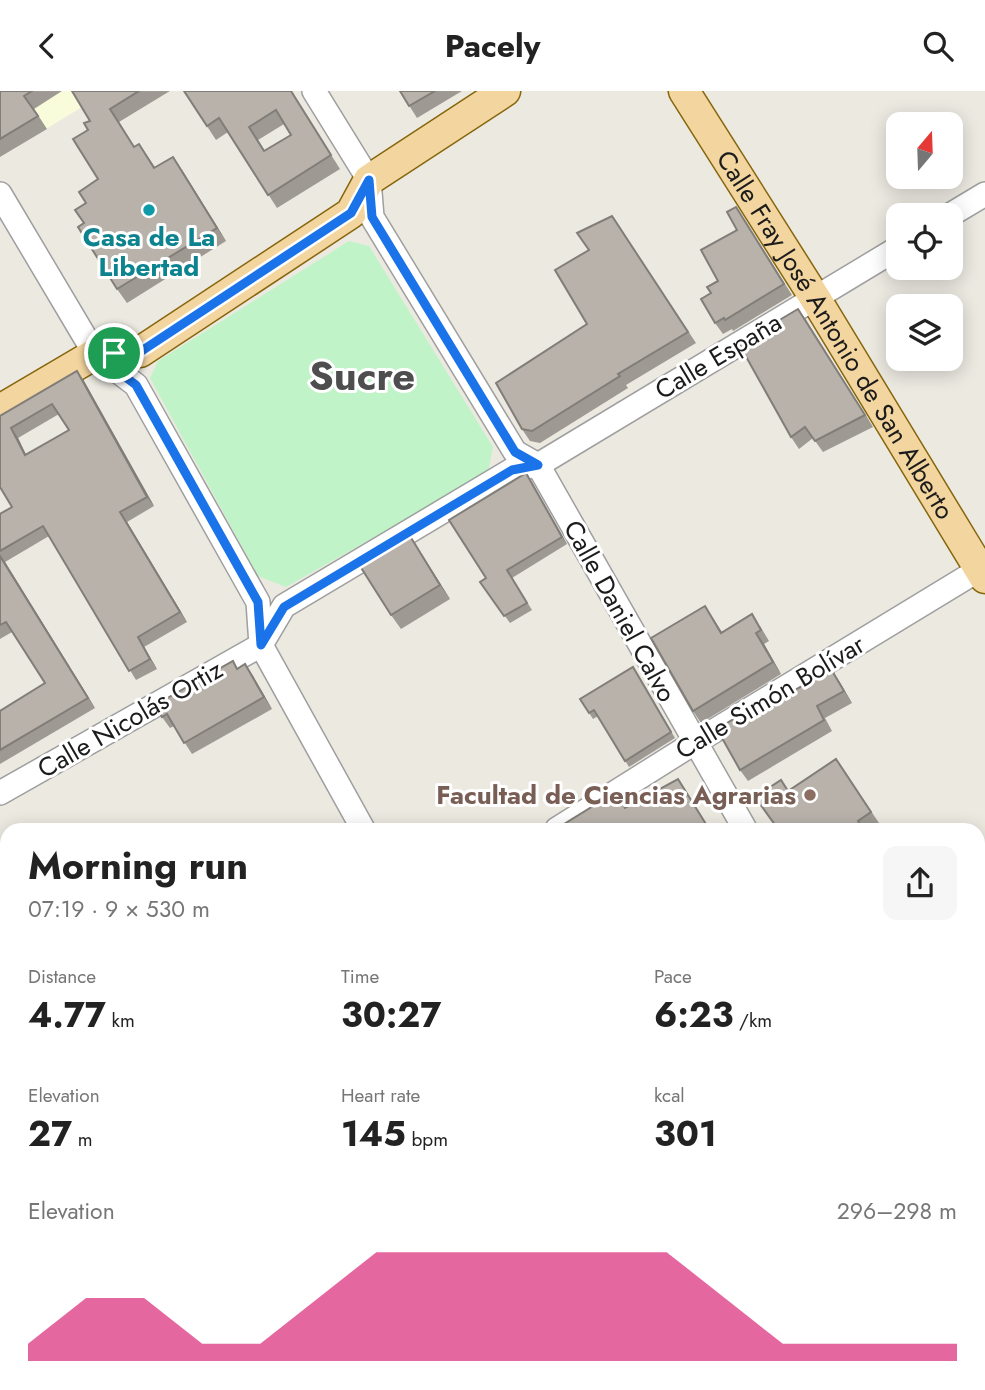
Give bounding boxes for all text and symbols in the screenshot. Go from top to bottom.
text: Pacely [445,23,540,69]
icon: back [28,27,66,65]
icon: search [919,27,957,65]
north arrow [886,112,962,189]
map controls [886,112,963,371]
street label: Calle Fray José Antonio de San Alberto [707,143,964,526]
marker: Casa de La Libertad [141,202,157,218]
button: locate [886,203,963,280]
place label: Casa de La Libertad [83,218,215,286]
button: layers [886,294,963,371]
street label: Calle España [647,303,789,409]
pin [84,323,144,383]
icon: arrive [95,334,133,372]
district label: Sucre [309,347,415,405]
street label: Calle Daniel Calvo [554,513,686,709]
street label: Calle Simón Bolívar [668,625,872,769]
street label: Calle Nicolás Ortiz [30,650,230,788]
place label: Facultad de Ciencias Agrarias [436,776,796,814]
marker: Facultad de Ciencias Agrarias [802,787,818,803]
text: Morning run [28,838,248,893]
button: share [883,846,957,920]
text: 07:19 · 9 × 530 m [28,892,210,926]
text: Distance [28,963,96,990]
text: Time [341,963,379,990]
text: Pace [654,963,692,990]
text: 4.77 [28,990,106,1040]
text: 30:27 [341,990,441,1040]
text: 6:23 [654,990,733,1040]
text: km [106,1007,135,1034]
text: /km [733,1007,772,1034]
text: Elevation [28,1082,100,1109]
text: Heart rate [341,1082,420,1109]
text: kcal [654,1082,685,1109]
text: 27 [28,1109,72,1159]
text: 145 [341,1109,406,1159]
text: 301 [654,1109,717,1159]
text: m [72,1126,93,1153]
text: bpm [406,1126,448,1153]
text: Elevation [28,1194,115,1228]
text: 296–298 m [837,1194,957,1228]

